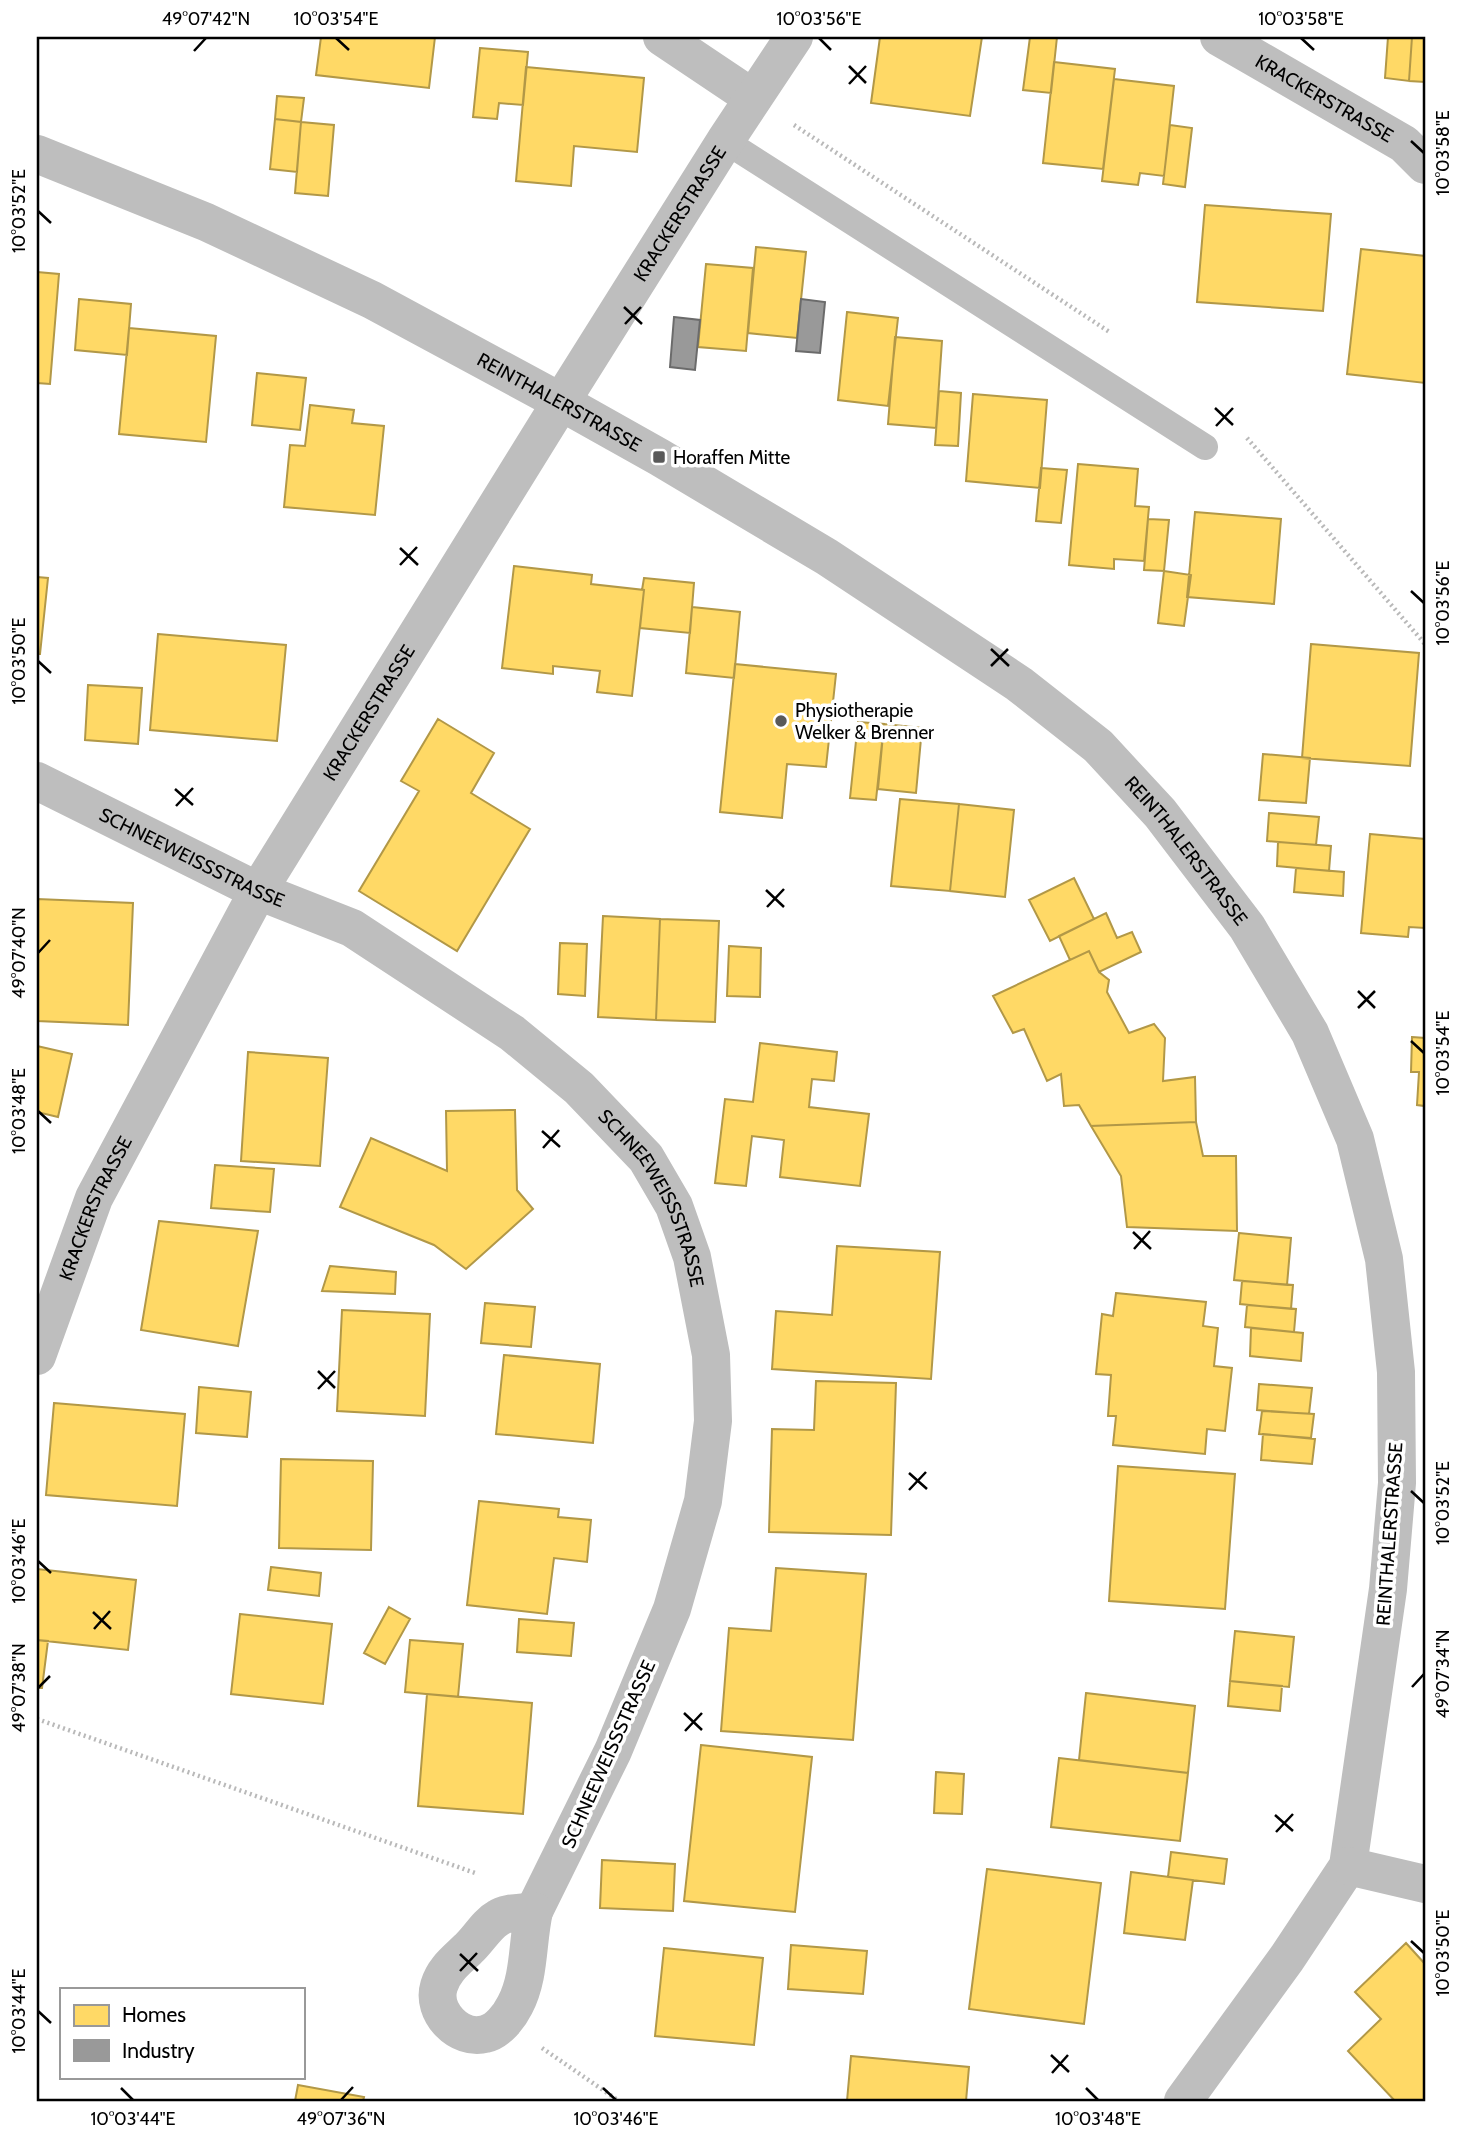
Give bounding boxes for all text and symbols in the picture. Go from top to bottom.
text: 49°07'42"N [162,8,250,30]
text: 10°03'54"E [294,8,378,30]
text: 10°03'56"E [777,8,861,30]
text: 10°03'58"E [1258,8,1344,30]
street label: KRACKERSTRASSE [1251,50,1397,147]
text: 10°03'58"E [1432,110,1454,196]
street label: KRACKERSTRASSE [629,142,731,286]
text: 10°03'52"E [8,169,30,253]
street label: REINTHALERSTRASSE [473,348,646,457]
place label: Horaffen Mitte [673,446,791,469]
marker: Horaffen Mitte [651,449,667,465]
text: 10°03'56"E [1432,561,1454,645]
text: 10°03'50"E [8,617,30,705]
street label: KRACKERSTRASSE [318,641,420,785]
place label: Physiotherapie Welker & Brenner [795,699,934,744]
marker: Physiotherapie Welker & Brenner [773,713,789,729]
street label: REINTHALERSTRASSE [1120,772,1252,930]
street label: SCHNEEWEISSSTRASSE [95,803,288,912]
text: 49°07'40"N [8,907,30,999]
text: 10°03'54"E [1432,1011,1454,1095]
text: 10°03'48"E [8,1068,30,1154]
street label: SCHNEEWEISSSTRASSE [593,1104,709,1289]
street label: KRACKERSTRASSE [54,1132,137,1284]
street label: REINTHALERSTRASSE [1372,1441,1407,1627]
text: 10°03'52"E [1432,1461,1454,1545]
text: 10°03'46"E [8,1518,30,1604]
text: 49°07'34"N [1432,1630,1454,1718]
text: 49°07'38"N [8,1643,30,1733]
street label: SCHNEEWEISSSTRASSE [557,1657,660,1852]
text: 10°03'50"E [1432,1909,1454,1997]
text: 10°03'44"E [8,1968,30,2054]
legend [60,1988,304,2078]
text: Homes [122,2002,186,2027]
text: Industry [122,2038,195,2063]
text: 10°03'44"E [90,2108,176,2130]
text: 49°07'36"N [297,2108,385,2130]
text: 10°03'46"E [573,2108,659,2130]
text: 10°03'48"E [1055,2108,1141,2130]

